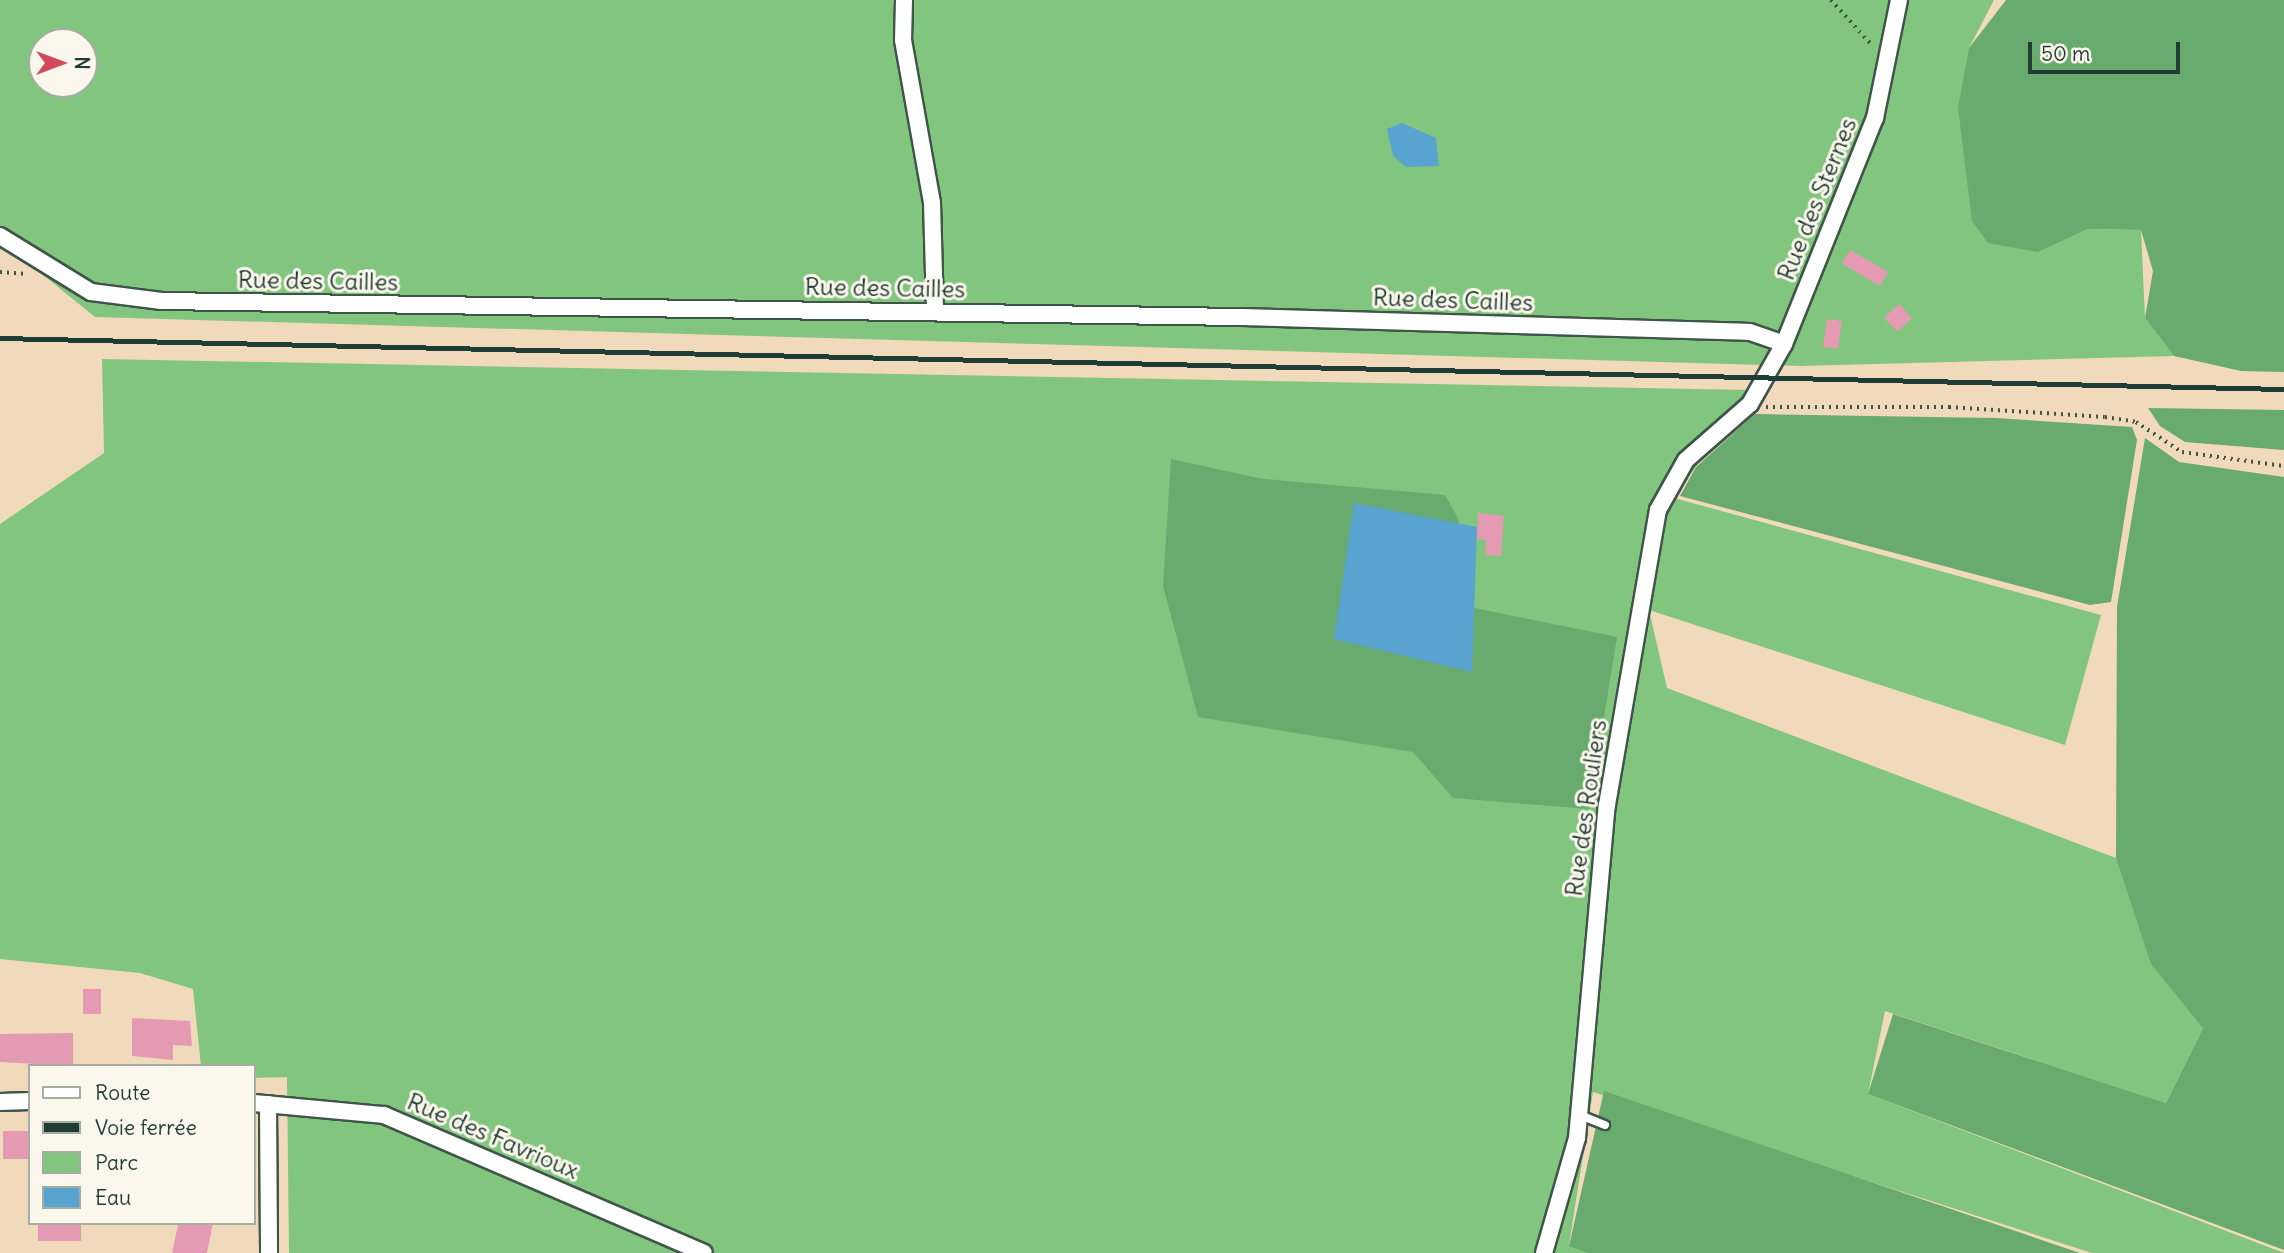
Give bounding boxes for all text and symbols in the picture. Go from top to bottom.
north arrow [28,28,98,98]
scale bar [2032,28,2184,72]
text: 50 m [2041,40,2090,67]
text: N [70,56,94,70]
street label: Rue des Sternes [1771,114,1863,284]
street label: Rue des Cailles [238,265,398,297]
street label: Rue des Cailles [805,272,965,304]
street label: Rue des Cailles [1372,283,1534,317]
street label: Rue des Rouliers [1559,718,1613,898]
legend [28,1064,256,1225]
text: Route [95,1079,150,1106]
street label: Rue des Favrioux [403,1087,583,1185]
text: Voie ferrée [95,1114,197,1141]
text: Parc [95,1149,138,1176]
text: Eau [95,1184,131,1211]

